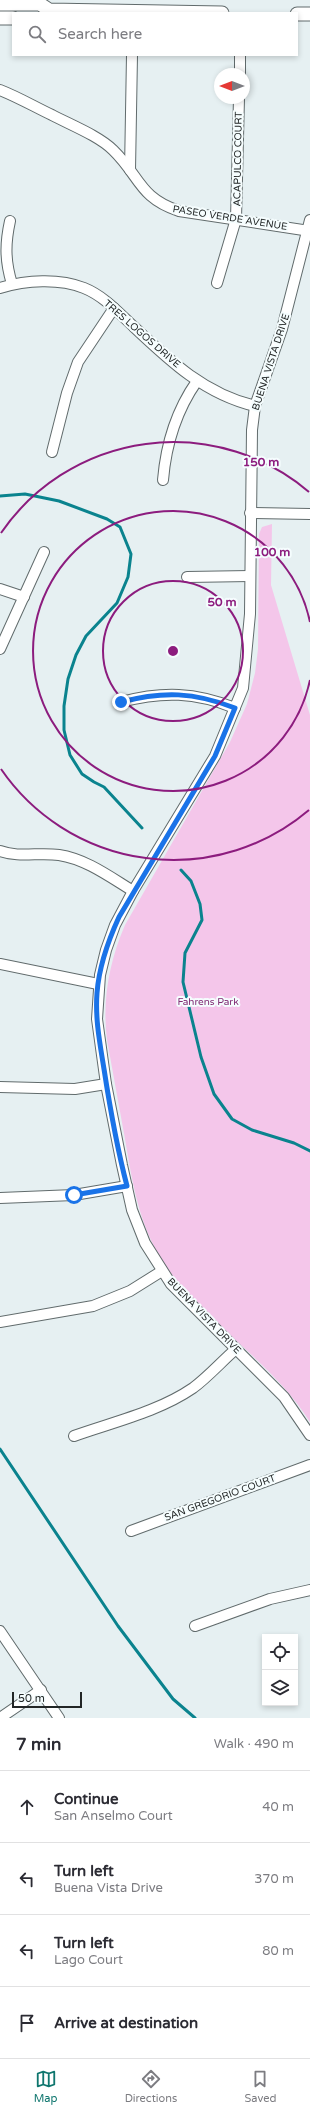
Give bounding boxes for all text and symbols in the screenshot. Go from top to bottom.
search box [12,12,298,56]
icon: search [26,23,48,45]
text: Search here [58,25,142,43]
north arrow [214,68,250,104]
street label: ACAPULCO COURT [231,111,245,207]
street label: PASEO VERDE AVENUE [172,203,288,233]
street label: TRES LOGOS DRIVE [101,297,183,371]
street label: BUENA VISTA DRIVE [250,312,292,412]
text: 150 m [243,455,279,469]
text: 100 m [254,545,290,559]
text: 50 m [207,595,237,609]
centre of rings [166,644,180,658]
route end [112,693,130,711]
park label: Fahrens Park [177,996,239,1008]
route start [65,1186,83,1204]
street label: BUENA VISTA DRIVE [165,1276,243,1356]
street label: SAN GREGORIO COURT [163,1472,277,1524]
map controls [262,1634,298,1706]
button: locate [262,1634,298,1670]
button: layers [262,1670,298,1706]
scale bar [12,1690,82,1709]
text: 50 m [18,1692,45,1705]
text: 7 min [16,1734,61,1755]
text: Walk · 490 m [214,1736,294,1752]
text: Continue [54,1790,118,1808]
icon: ahead [16,1796,38,1818]
text: 40 m [262,1799,294,1815]
text: San Anselmo Court [54,1808,173,1824]
text: Turn left [54,1862,114,1880]
icon: left [16,1868,38,1890]
text: 370 m [254,1871,294,1887]
text: Buena Vista Drive [54,1880,163,1896]
text: Turn left [54,1934,114,1952]
icon: left [16,1940,38,1962]
text: 80 m [262,1943,294,1959]
text: Lago Court [54,1952,123,1968]
icon: arrive [16,2012,38,2034]
text: Arrive at destination [54,2014,198,2032]
tab: Map [34,2068,57,2105]
tab: Directions [125,2068,177,2105]
tab: Saved [245,2068,276,2105]

